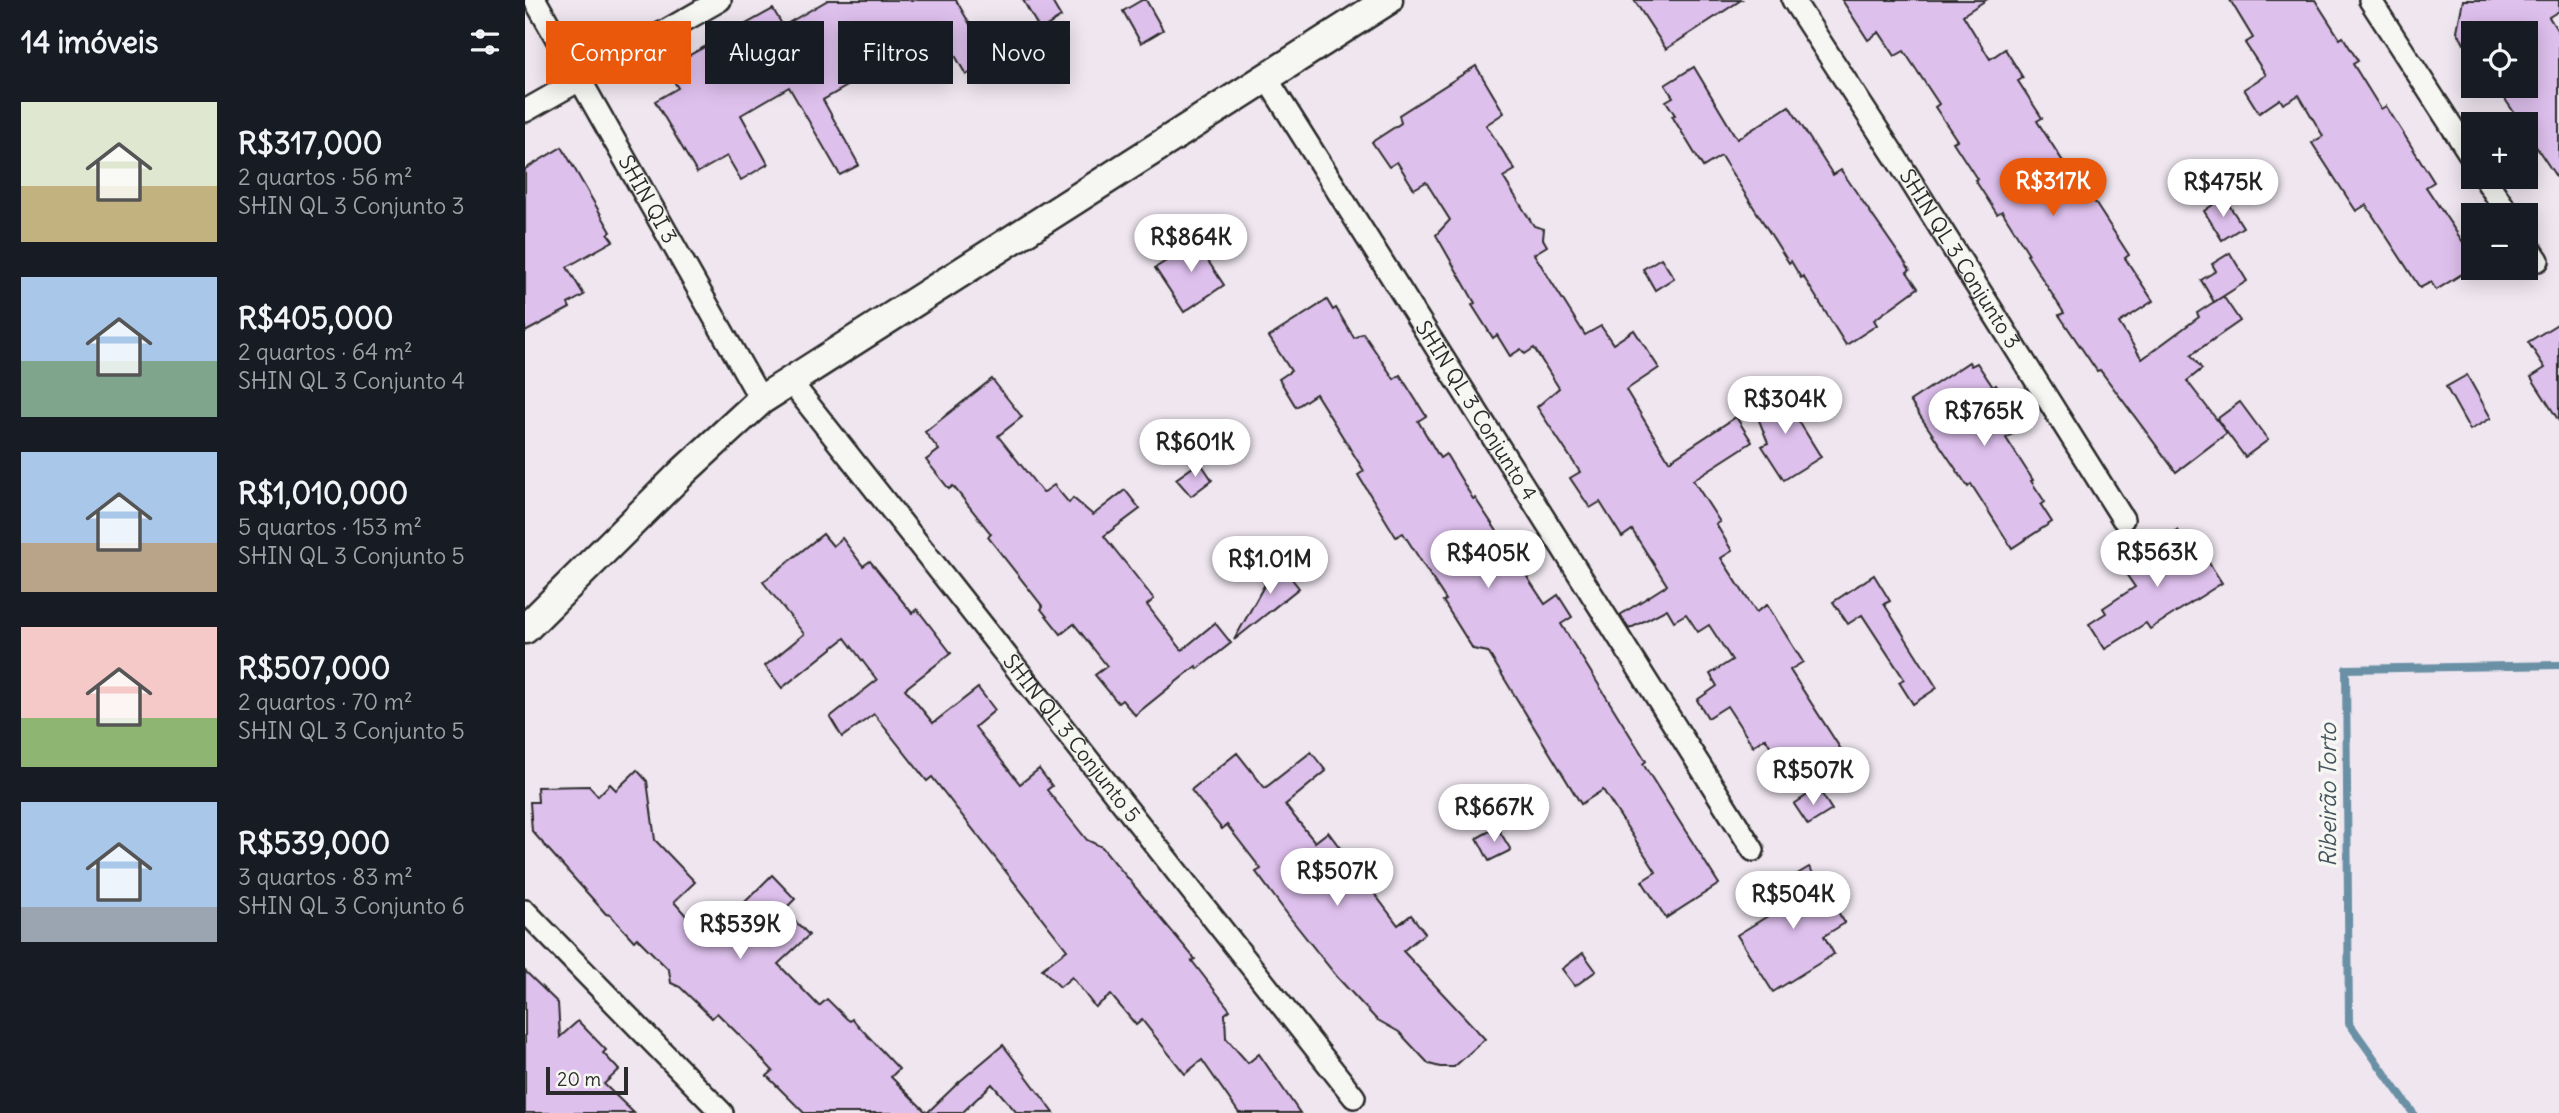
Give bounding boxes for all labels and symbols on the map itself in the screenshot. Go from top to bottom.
street label: SHIN QI 3 [612,150,684,248]
pin: R$317K [1996,158,2110,218]
pin: R$475K [2166,160,2280,219]
street label: SHIN QL 3 Conjunto 3 [1894,164,2027,354]
pin: R$864K [1134,215,1248,274]
street label: SHIN QL 3 Conjunto 4 [1410,316,1543,505]
pin: R$304K [1728,376,1842,436]
pin: R$765K [1927,388,2041,448]
pin: R$601K [1138,420,1252,479]
pin: R$405K [1431,530,1545,590]
pin: R$563K [2100,530,2214,589]
pin: R$1.01M [1205,536,1335,596]
street label: SHIN QL 3 Conjunto 5 [997,648,1147,828]
water label: Ribeirão Torto [2313,722,2342,867]
pin: R$507K [1756,748,1870,807]
pin: R$667K [1437,784,1551,844]
pin: R$507K [1280,848,1394,908]
pin: R$504K [1736,872,1850,931]
pin: R$539K [683,902,797,961]
scale bar [546,1064,628,1096]

